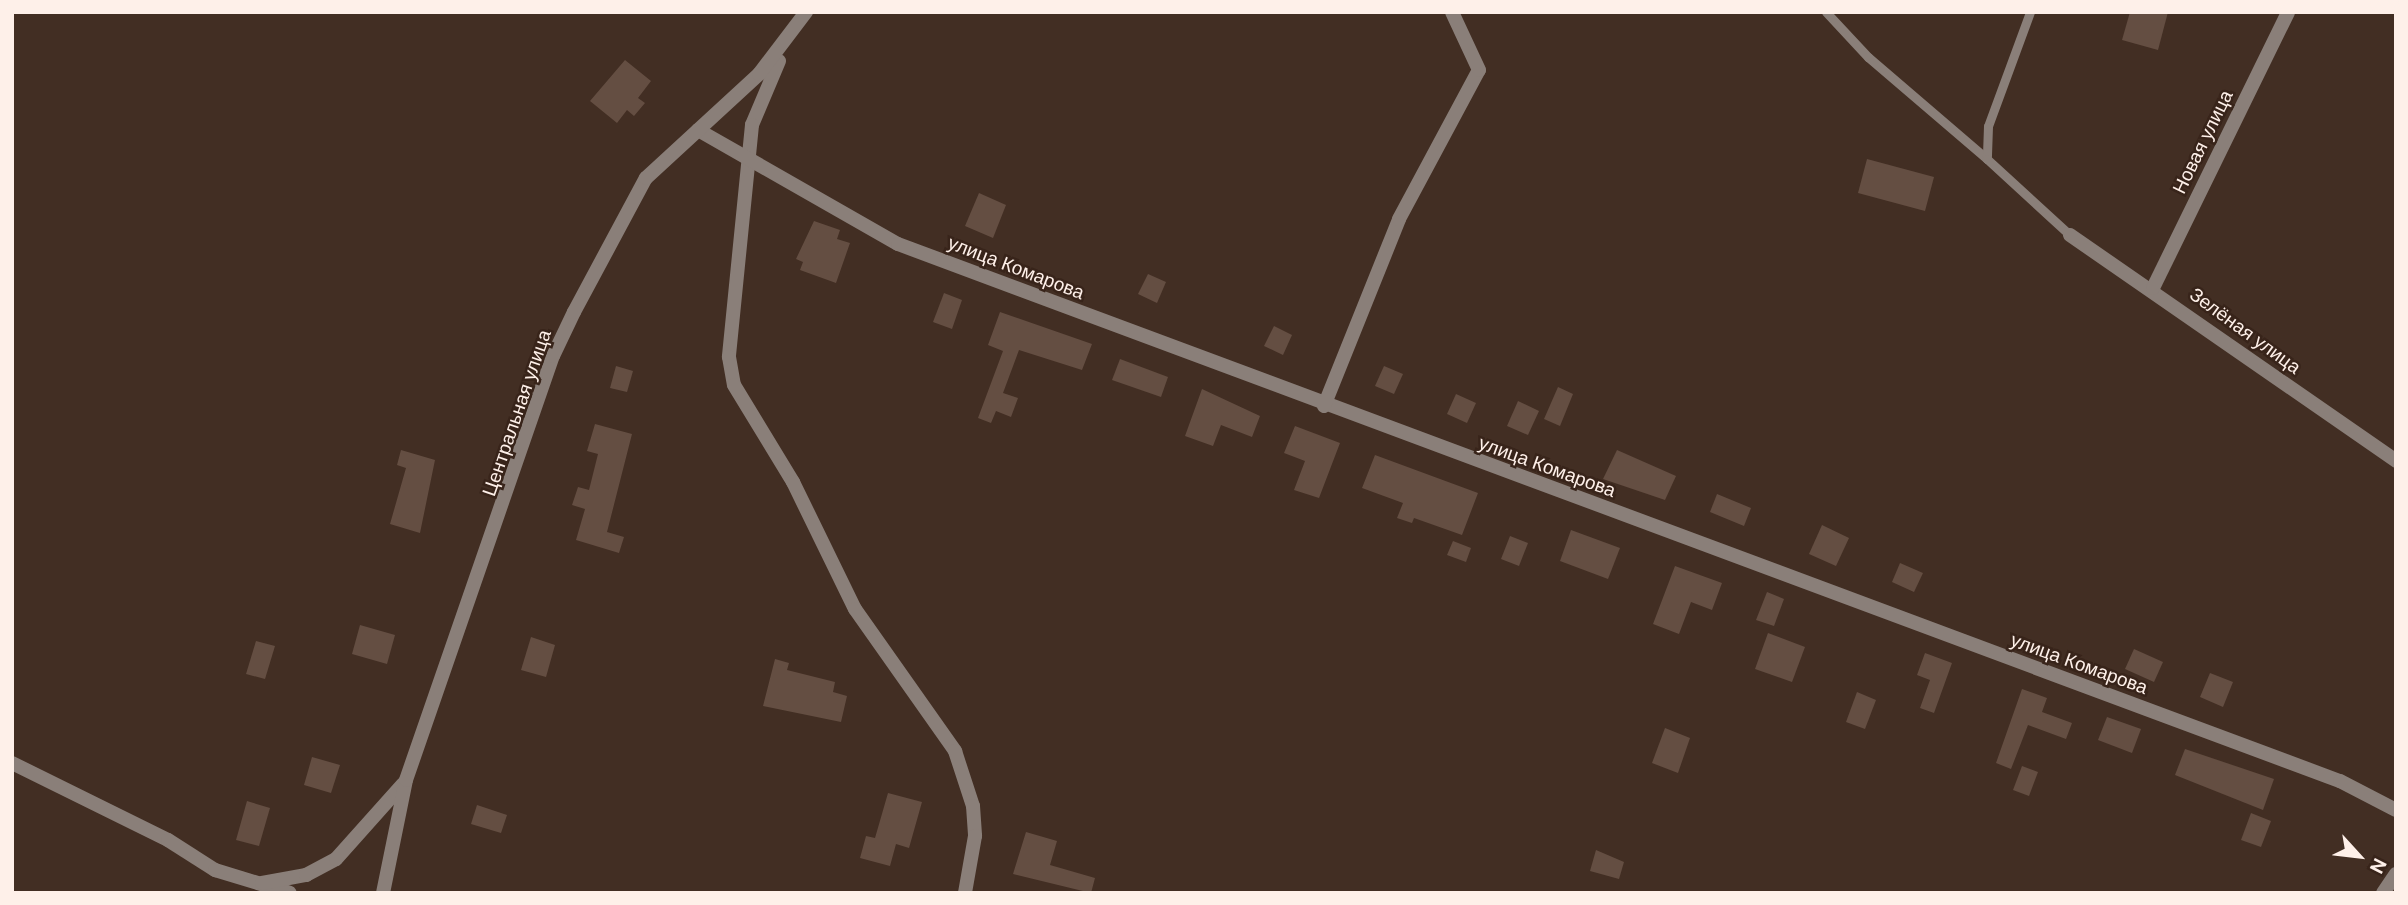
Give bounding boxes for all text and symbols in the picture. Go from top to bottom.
street label: Новая улица [2168,87,2238,197]
street label: улица Комарова [945,232,1087,304]
street label: Зелёная улица [2185,283,2305,379]
street label: Центральная улица [478,327,556,499]
street label: улица Комарова [1475,432,1619,502]
street label: улица Комарова [2007,629,2151,699]
north arrow [2324,821,2394,891]
text: N [2364,854,2392,878]

